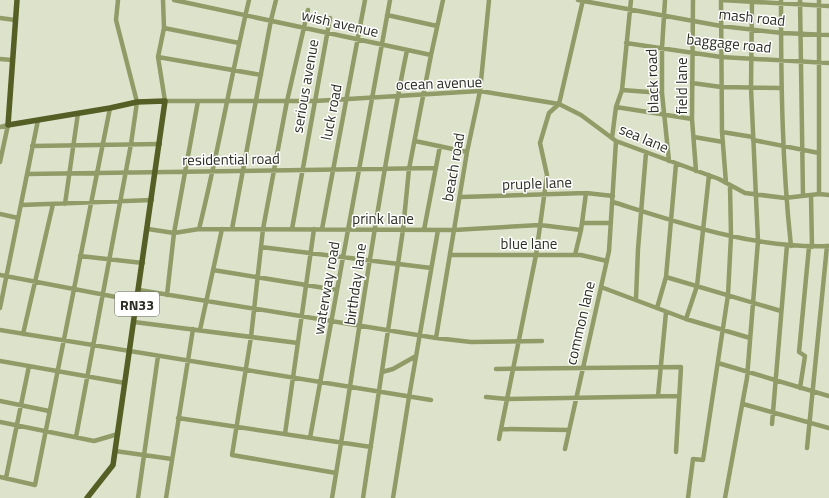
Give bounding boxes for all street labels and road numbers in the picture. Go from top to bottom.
street label: mash road [718,2,786,32]
street label: wish avenue [299,3,381,43]
street label: baggage road [685,27,773,59]
street label: serious avenue [285,37,325,135]
street label: black road [639,48,665,114]
street label: field lane [670,57,693,115]
street label: ocean avenue [395,70,483,96]
street label: luck road [314,82,348,142]
street label: sea lane [616,117,672,159]
street label: beach road [436,131,470,203]
street label: residential road [182,147,280,171]
street label: pruple lane [502,170,572,196]
street label: prink lane [352,207,414,230]
street label: blue lane [501,232,557,255]
street label: waterway road [306,239,346,337]
street label: birthday lane [338,242,372,326]
street label: common lane [559,279,601,367]
road number: RN33 [115,292,159,316]

